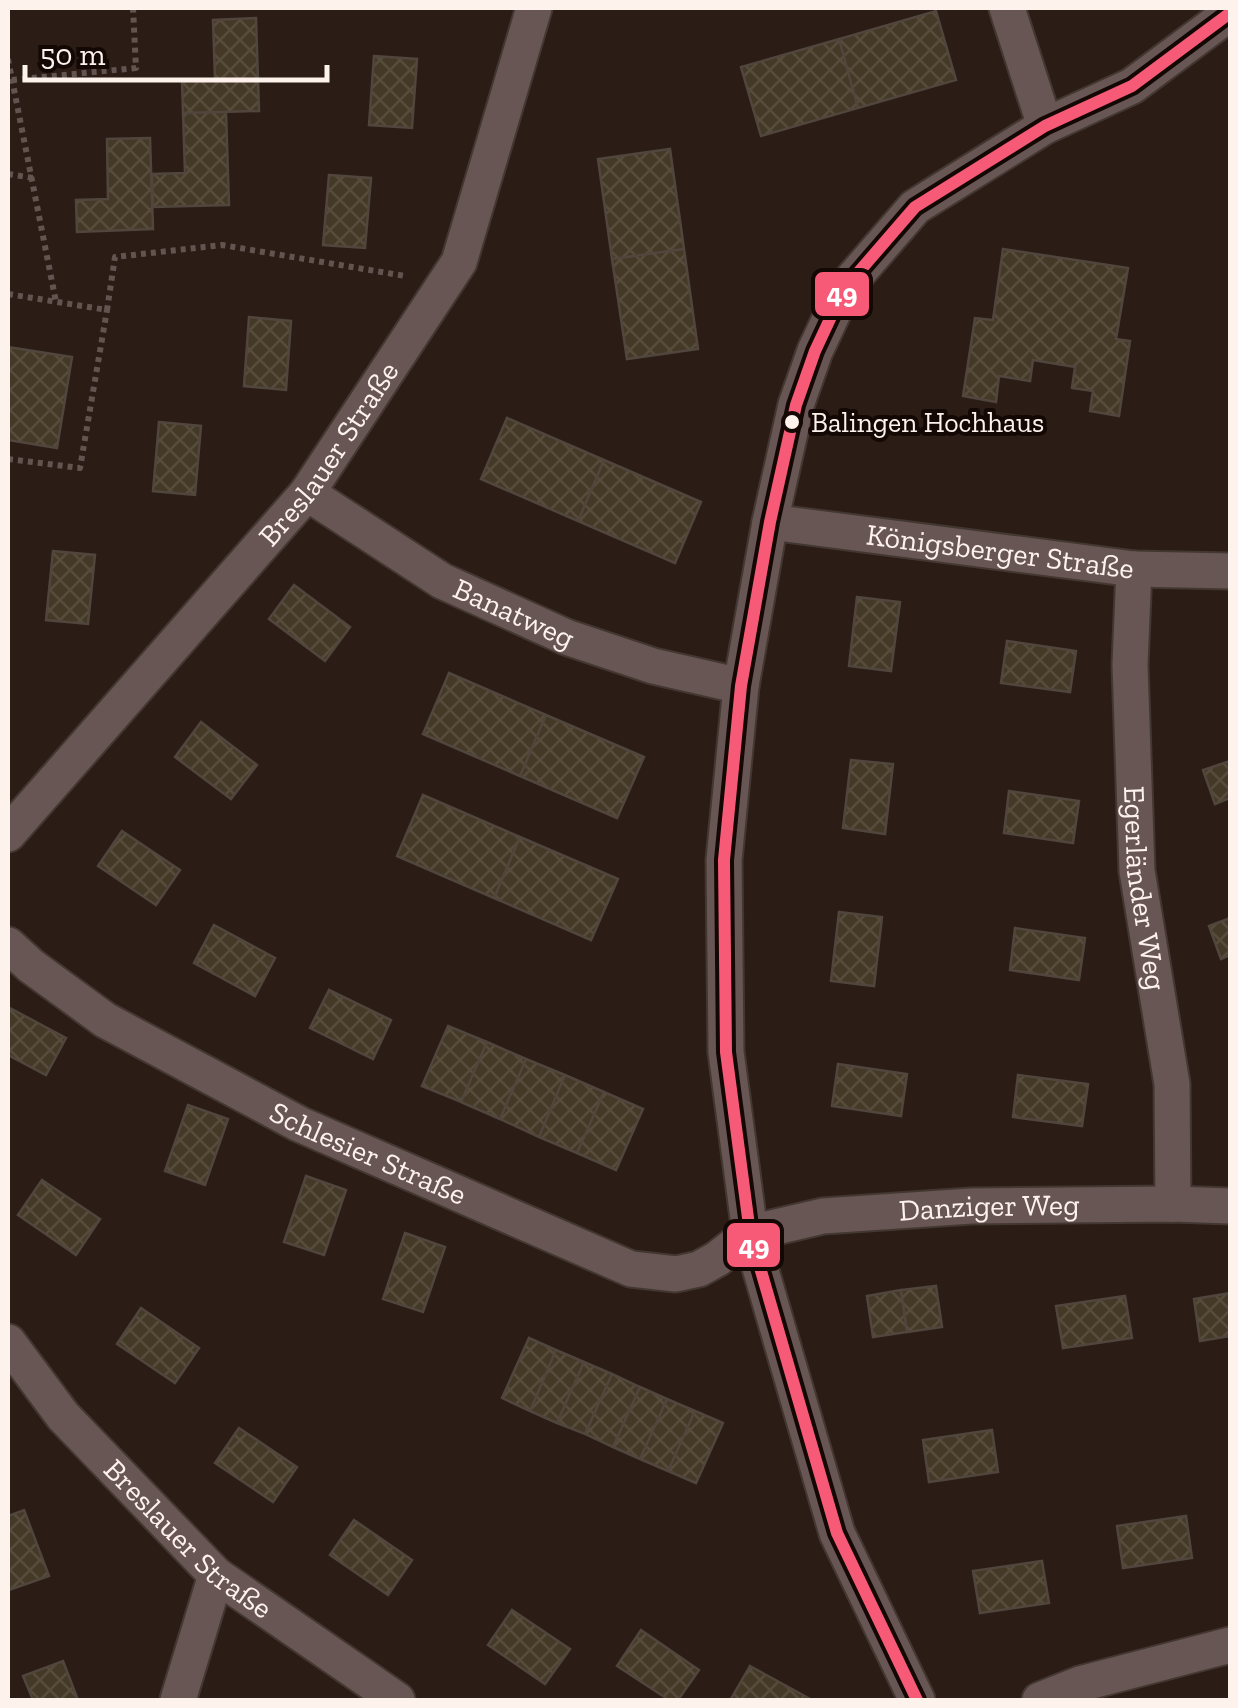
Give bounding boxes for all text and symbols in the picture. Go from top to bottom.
scale bar [25,20,328,82]
text: 50 m [40,37,105,73]
line badge: 49 [813,270,871,318]
text: 49 [827,277,857,310]
street label: Breslauer Straße [251,355,406,553]
place label: Balingen Hochhaus [811,406,1044,439]
marker: Balingen Hochhaus [782,412,802,432]
street label: Königsberger Straße [864,517,1136,587]
street label: Banatweg [448,571,580,656]
street label: Egerländer Weg [1116,785,1174,993]
street label: Schlesier Straße [264,1094,472,1213]
street label: Danziger Weg [898,1187,1080,1229]
line badge: 49 [725,1221,782,1269]
text: 49 [739,1229,769,1262]
street label: Breslauer Straße [96,1452,279,1626]

